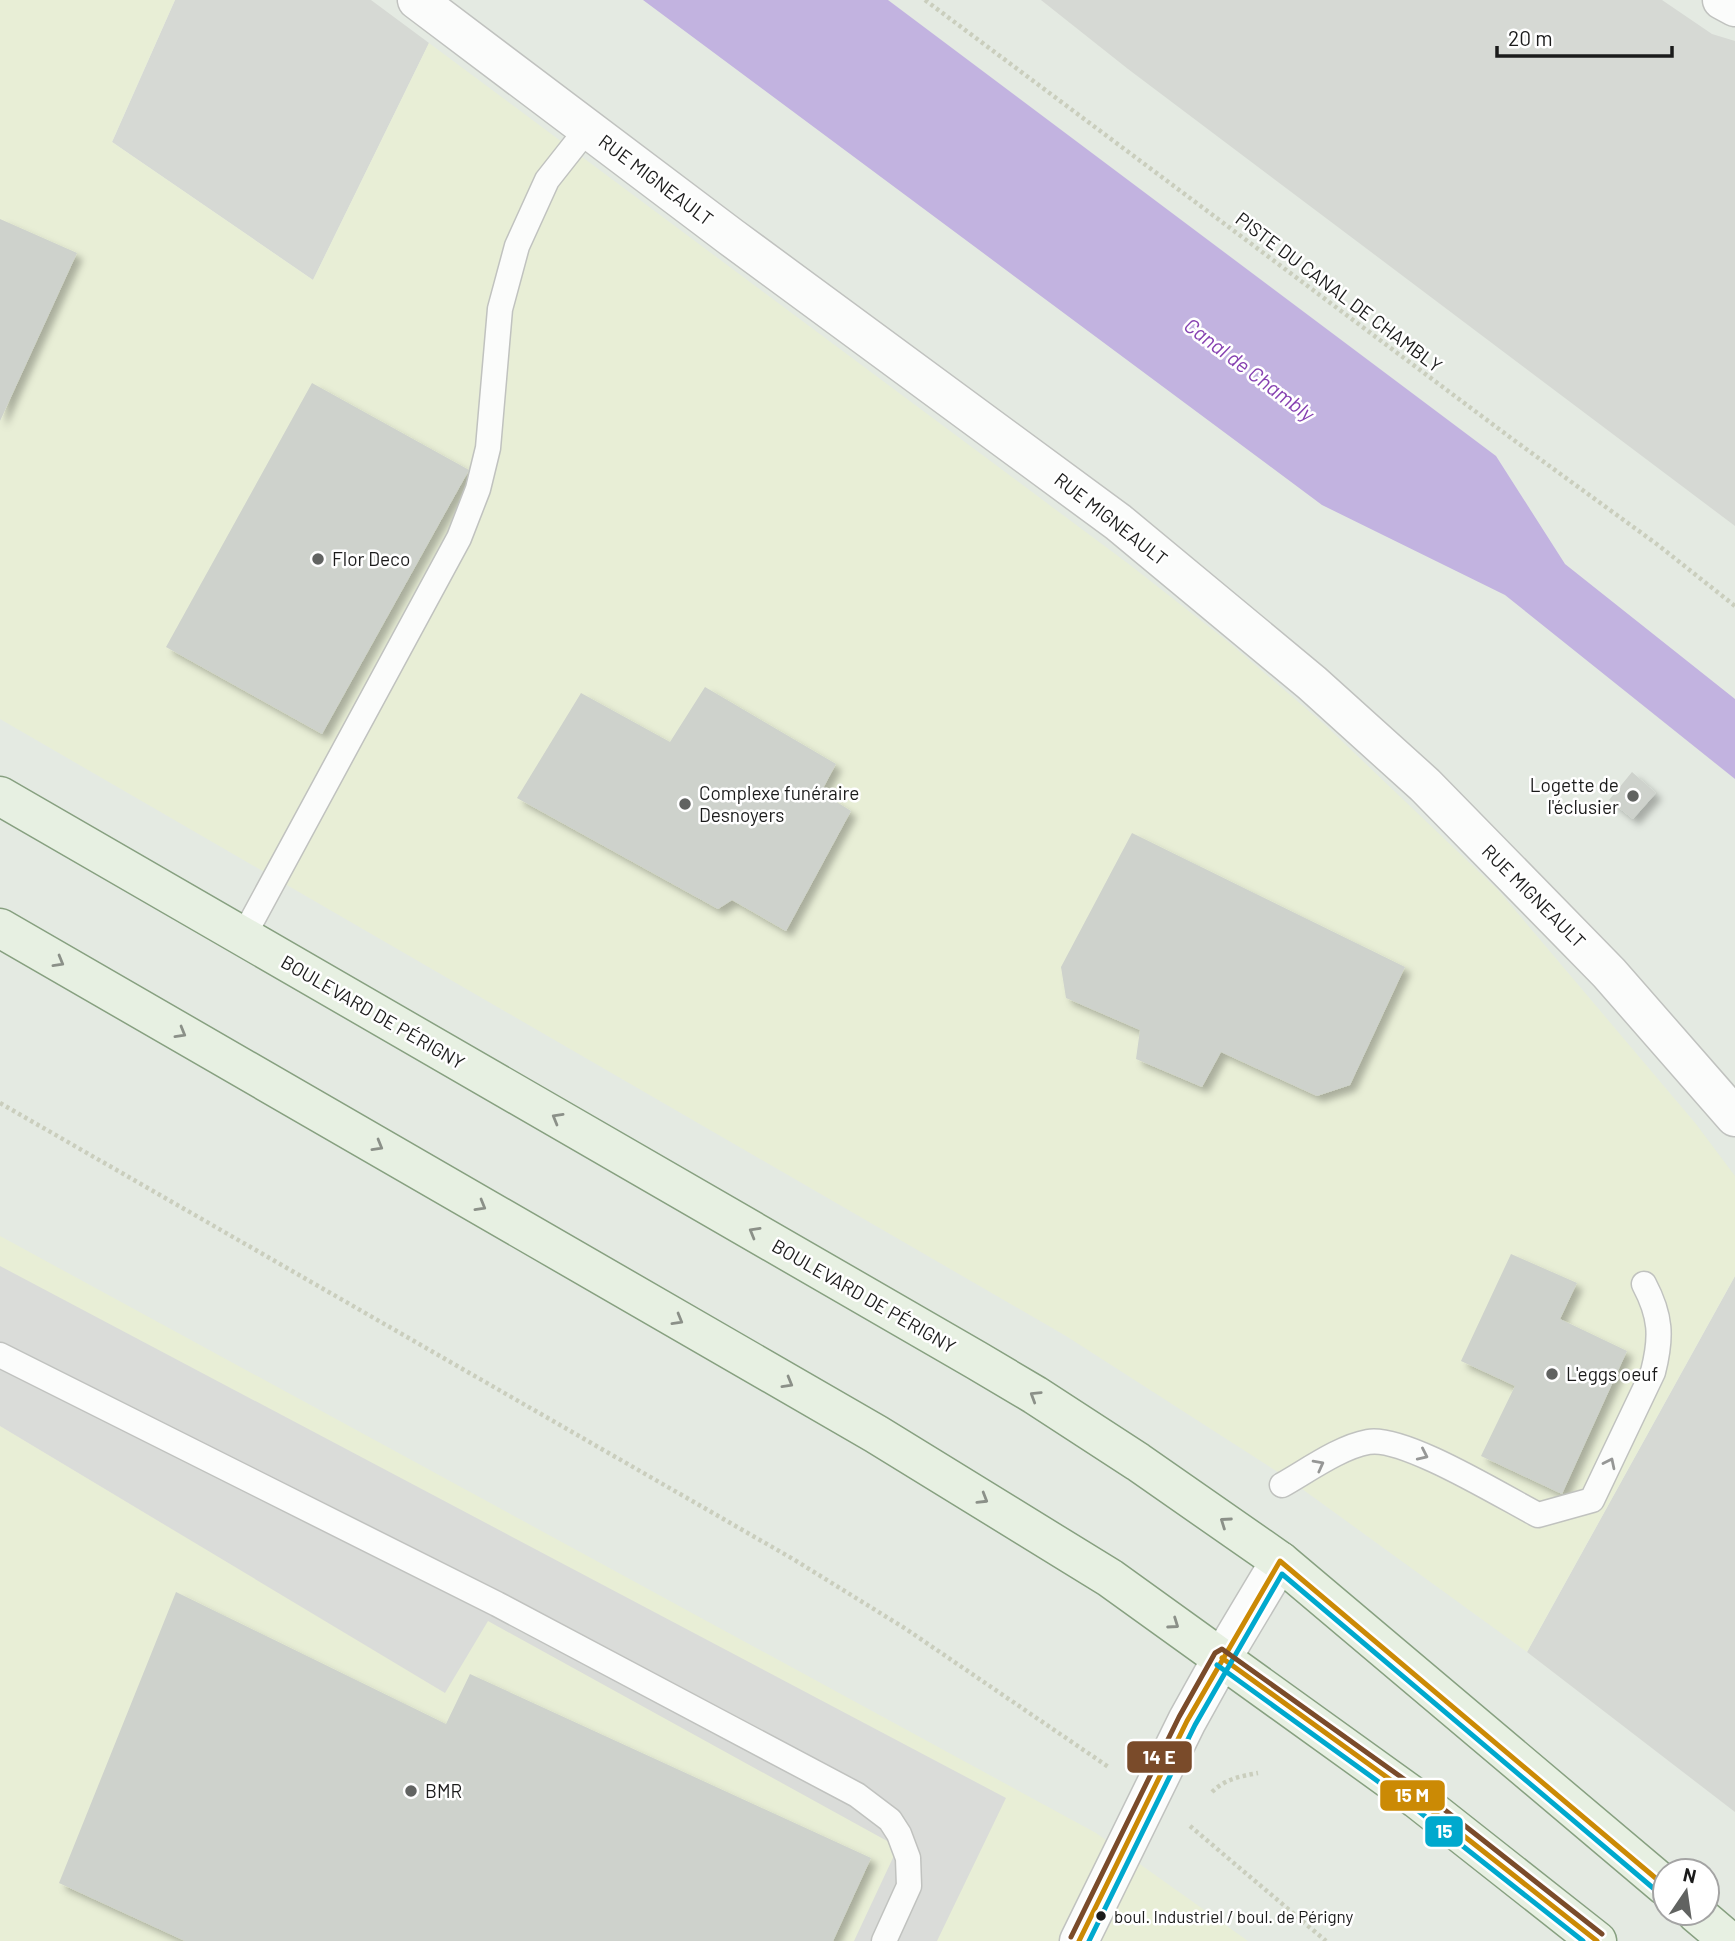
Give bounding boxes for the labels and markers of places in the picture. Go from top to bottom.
place label: Flor Deco [332,547,410,570]
marker: Flor Deco [310,551,326,567]
place label: Logette de l'éclusier [1530,773,1619,818]
place label: Complexe funéraire Desnoyers [699,781,859,826]
marker: Logette de l'éclusier [1625,788,1641,804]
marker: Complexe funéraire Desnoyers [677,796,693,812]
place label: L'eggs oeuf [1566,1362,1658,1385]
marker: L'eggs oeuf [1544,1366,1560,1382]
place label: BMR [425,1779,462,1802]
marker: BMR [403,1783,419,1799]
place label: boul. Industriel / boul. de Périgny [1114,1906,1354,1926]
marker: boul. Industriel / boul. de Périgny [1094,1909,1108,1923]

